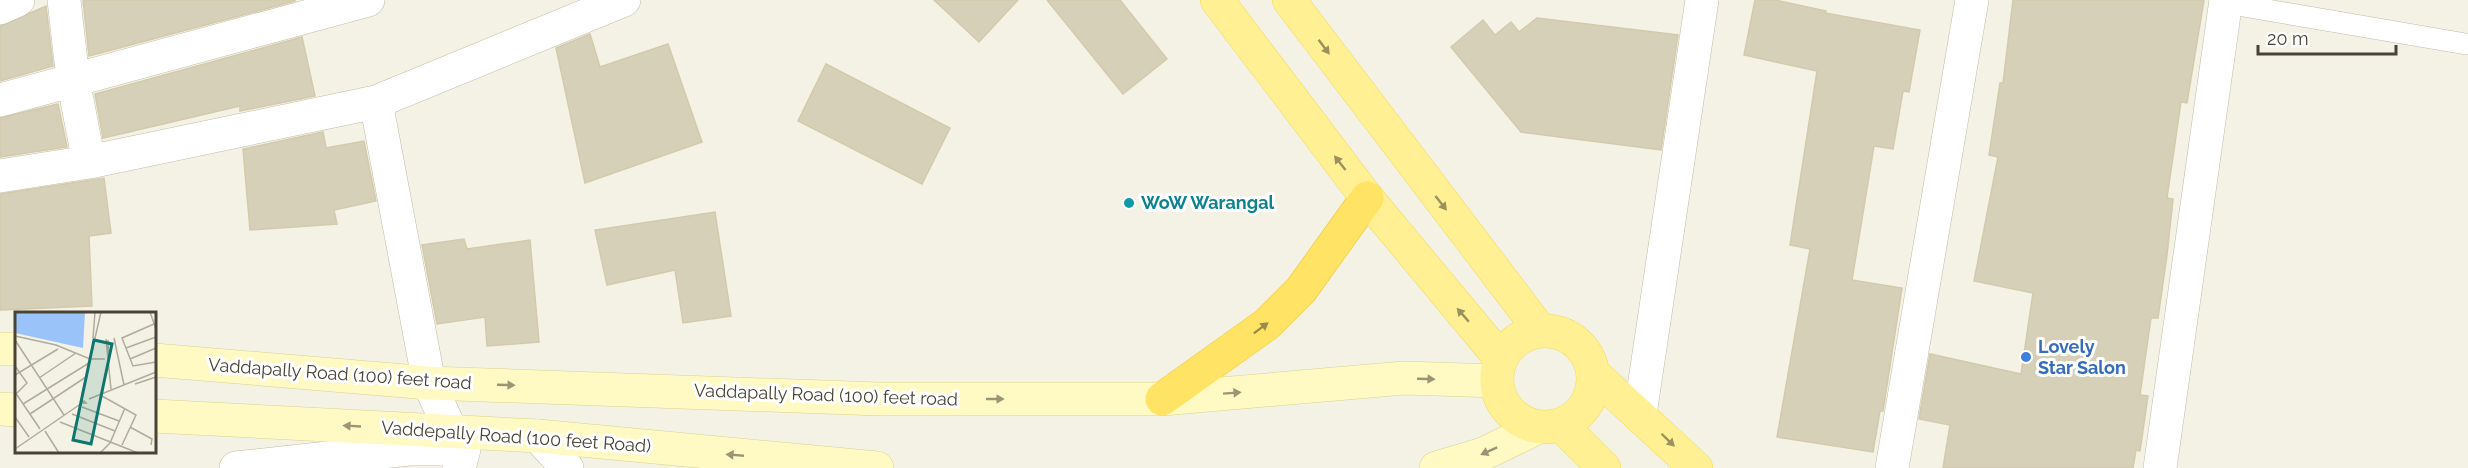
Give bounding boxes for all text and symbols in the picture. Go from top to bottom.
scale bar [2258,18,2396,56]
text: 20 m [2267,28,2309,49]
one-way arrow [1318,39,1330,55]
one-way arrow [1335,156,1347,171]
place label: WoW Warangal [1141,192,1274,213]
one-way arrow [1435,195,1447,210]
marker: WoW Warangal [1122,196,1136,210]
one-way arrow [1457,308,1470,323]
inset map [15,312,156,453]
one-way arrow [1253,322,1269,334]
place label: Lovely Star Salon [2038,336,2126,378]
marker: Lovely Star Salon [2019,350,2033,364]
street label: Vaddapally Road (100) feet road [208,354,472,393]
one-way arrow [1416,374,1435,384]
street label: Vaddapally Road (100) feet road [694,379,958,410]
one-way arrow [497,380,516,390]
one-way arrow [1222,388,1241,398]
one-way arrow [985,394,1004,404]
street label: Vaddepally Road (100 feet Road) [380,417,652,456]
one-way arrow [343,422,362,431]
one-way arrow [1660,433,1674,447]
one-way arrow [1480,447,1497,456]
one-way arrow [726,450,745,460]

